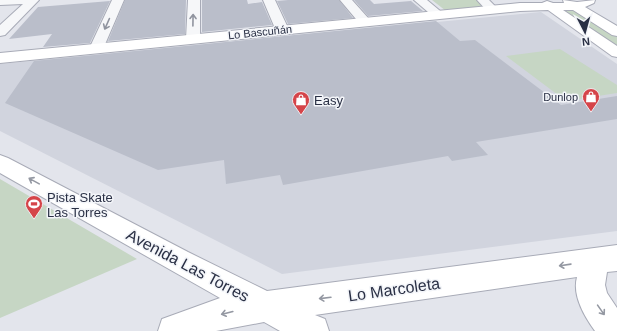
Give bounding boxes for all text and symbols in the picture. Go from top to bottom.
north arrow [565,12,605,52]
one-way arrow [189,14,197,27]
one-way arrow [103,18,110,30]
street label: Lo Bascuñán [227,23,293,41]
text: N [581,36,591,48]
shop icon: Dunlop [581,87,601,112]
shop icon: Easy [291,90,311,115]
place label: Dunlop [543,91,578,103]
place label: Easy [314,93,343,108]
one-way arrow [28,177,40,185]
place label: Pista Skate Las Torres [47,190,113,220]
sports icon: Pista Skate Las Torres [24,194,44,219]
street label: Avenida Las Torres [124,226,252,305]
one-way arrow [558,261,571,269]
street label: Lo Marcoleta [347,275,441,304]
one-way arrow [319,294,332,302]
one-way arrow [597,304,605,315]
one-way arrow [221,309,234,317]

